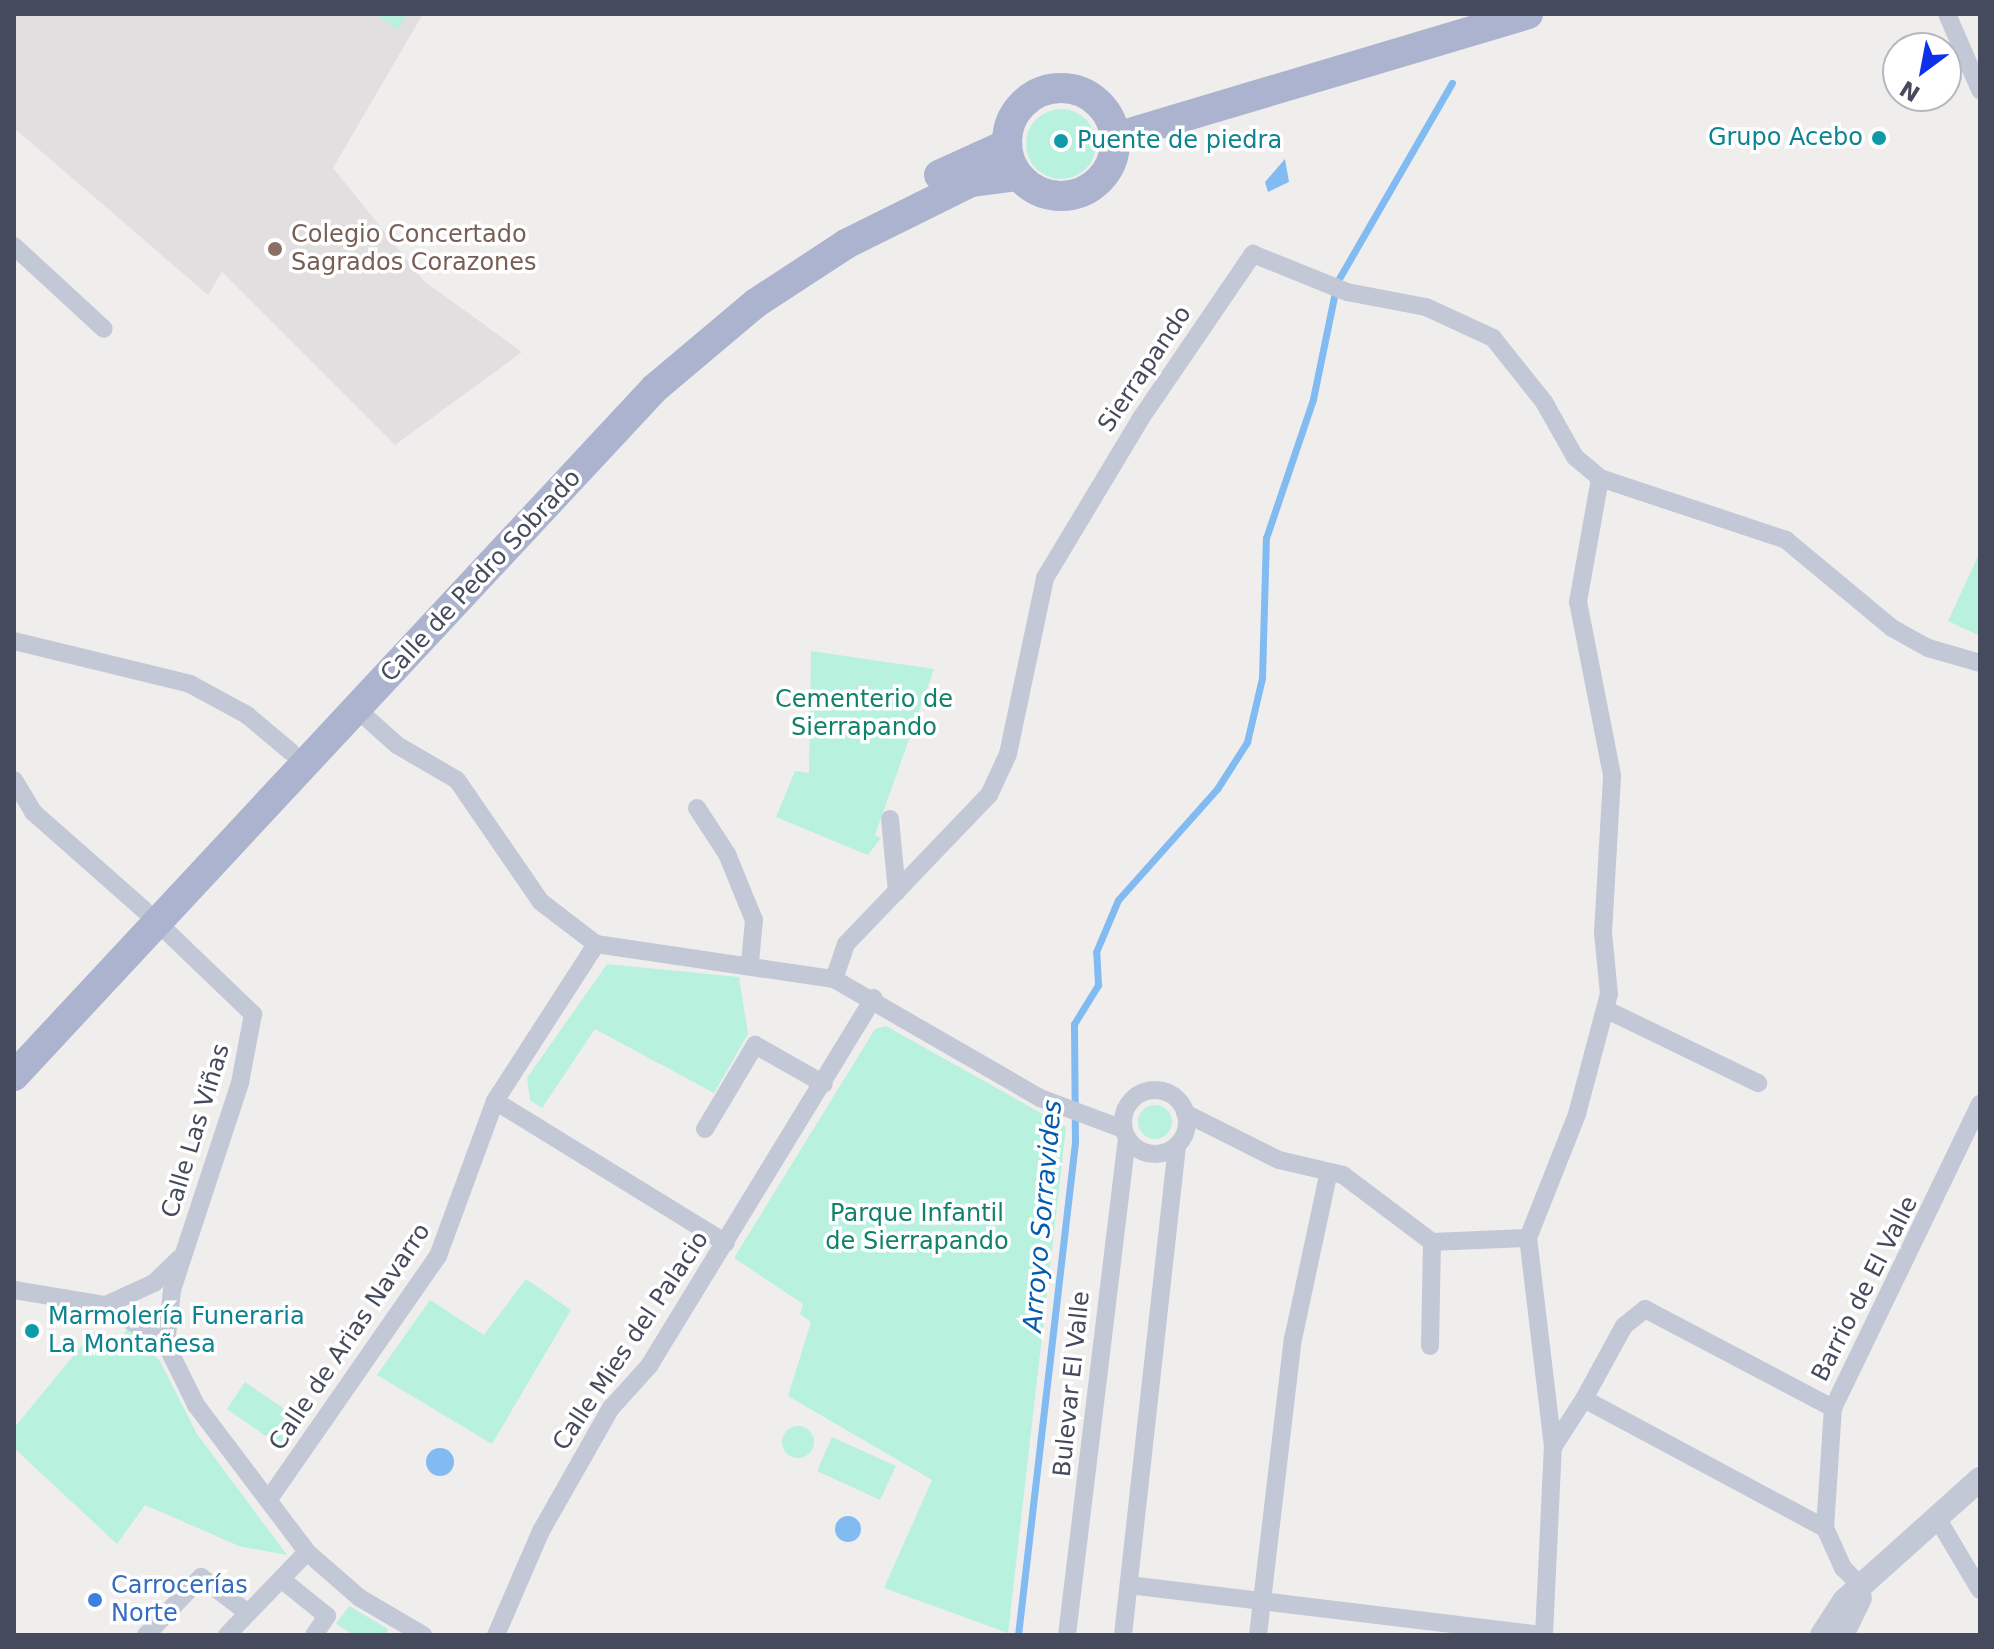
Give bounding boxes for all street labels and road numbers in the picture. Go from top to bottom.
street label: Sierrapando [1092,301,1198,437]
street label: Calle de Pedro Sobrado [375,464,587,688]
street label: Calle Las Viñas [156,1041,236,1221]
street label: Barrio de El Valle [1806,1192,1924,1386]
street label: Calle de Arias Navarro [263,1218,437,1456]
street label: Calle Mies del Palacio [547,1226,715,1456]
street label: Bulevar El Valle [1048,1290,1096,1478]

